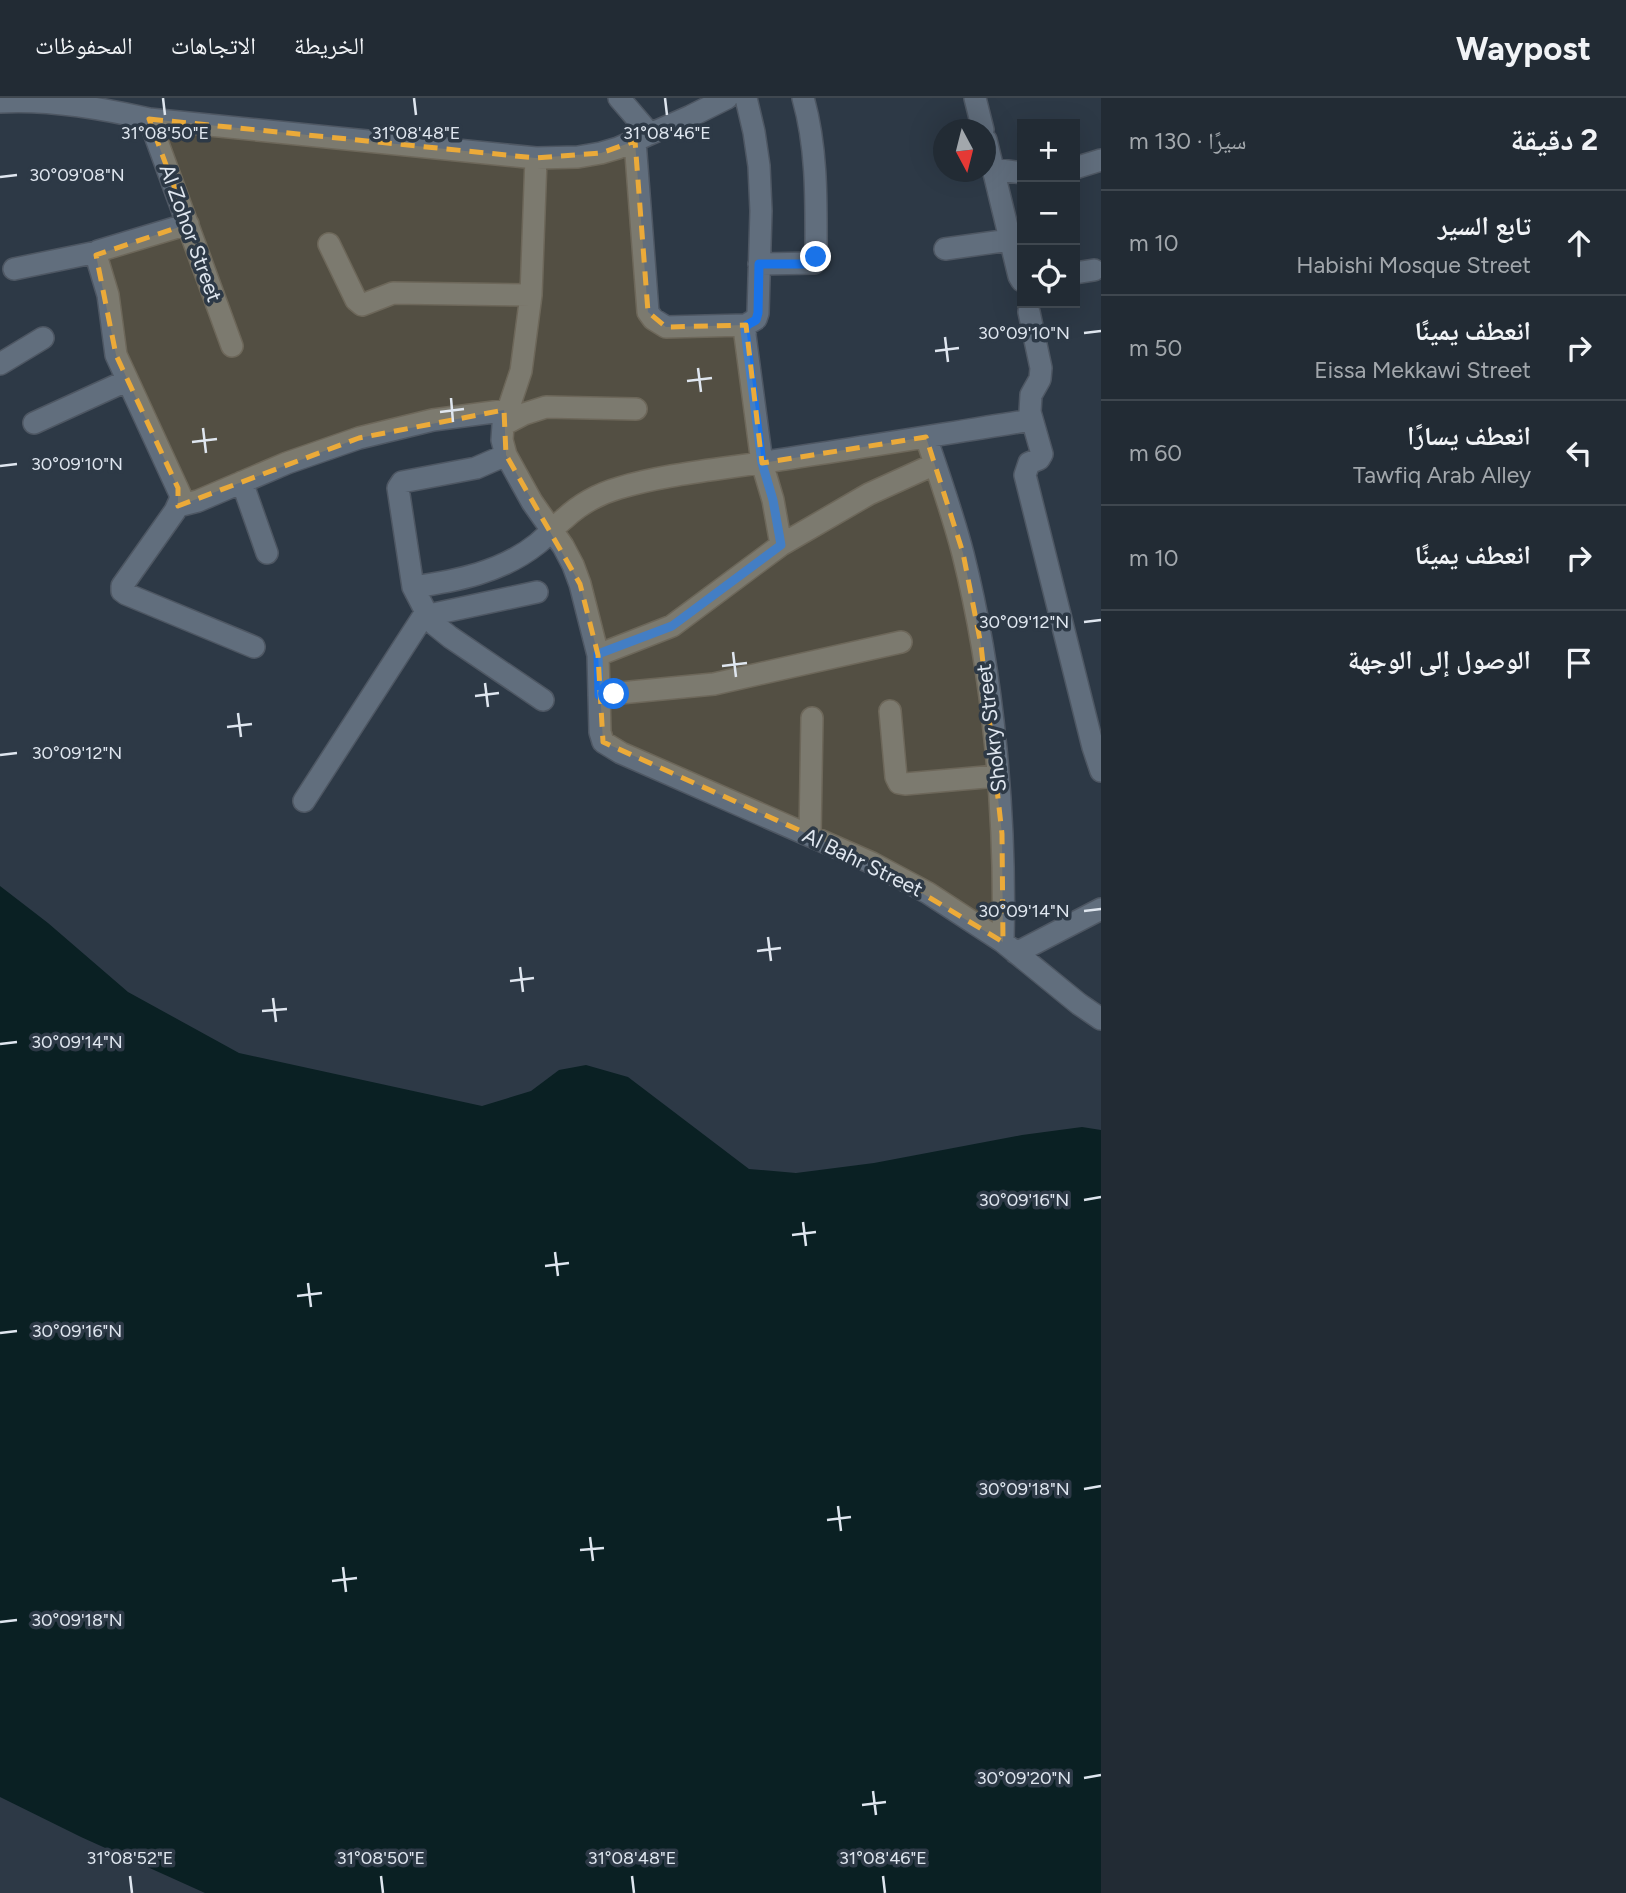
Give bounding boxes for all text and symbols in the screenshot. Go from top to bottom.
text: Waypost [1456,29,1591,68]
text: المحفوظات [35,31,133,60]
text: الاتجاهات [171,31,256,60]
text: الخريطة [294,31,365,60]
north arrow [933,119,996,182]
map controls [1017,119,1080,308]
button: + [1017,119,1080,182]
text: 2 دقيقة [1510,121,1598,158]
text: 31°08'50"E [121,122,209,144]
text: 31°08'48"E [372,122,460,144]
text: 31°08'46"E [623,122,711,144]
text: سيرًا · 130 m [1129,127,1246,155]
street label: Al Zohor Street [155,161,228,305]
text: 30°09'08"N [29,164,125,186]
button: − [1017,182,1080,245]
text: تابع السير [1438,210,1531,242]
icon: ahead [1560,224,1598,262]
text: 10 m [1129,229,1179,257]
route end [800,241,831,272]
button: locate [1017,245,1080,308]
text: Habishi Mosque Street [1296,251,1531,279]
text: انعطف يمينًا [1415,315,1531,347]
text: 30°09'10"N [978,322,1070,344]
icon: right [1560,329,1598,367]
text: 50 m [1129,334,1182,362]
text: Eissa Mekkawi Street [1314,356,1531,384]
text: انعطف يسارًا [1407,420,1531,452]
icon: left [1560,434,1598,472]
text: 60 m [1129,439,1182,467]
text: 30°09'10"N [31,453,123,475]
text: Tawfiq Arab Alley [1353,461,1531,489]
text: انعطف يمينًا [1415,539,1531,571]
icon: right [1560,539,1598,577]
text: 10 m [1129,544,1179,572]
text: 30°09'12"N [979,611,1069,633]
text: الوصول إلى الوجهة [1348,644,1531,676]
icon: arrive [1560,644,1598,682]
street label: Shokry Street [971,662,1011,794]
route start [598,678,629,709]
text: 30°09'12"N [32,742,122,764]
street label: Al Bahr Street [799,822,927,902]
text: 30°09'14"N [978,900,1070,922]
text: 30°09'14"N [31,1031,123,1053]
text: 30°09'16"N [979,1189,1069,1211]
text: 30°09'16"N [32,1320,122,1342]
text: 30°09'18"N [978,1478,1070,1500]
text: 30°09'18"N [31,1609,123,1631]
text: 30°09'20"N [977,1767,1071,1789]
text: 31°08'52"E [87,1847,173,1869]
text: 31°08'50"E [337,1847,425,1869]
text: 31°08'48"E [588,1847,676,1869]
text: 31°08'46"E [839,1847,927,1869]

